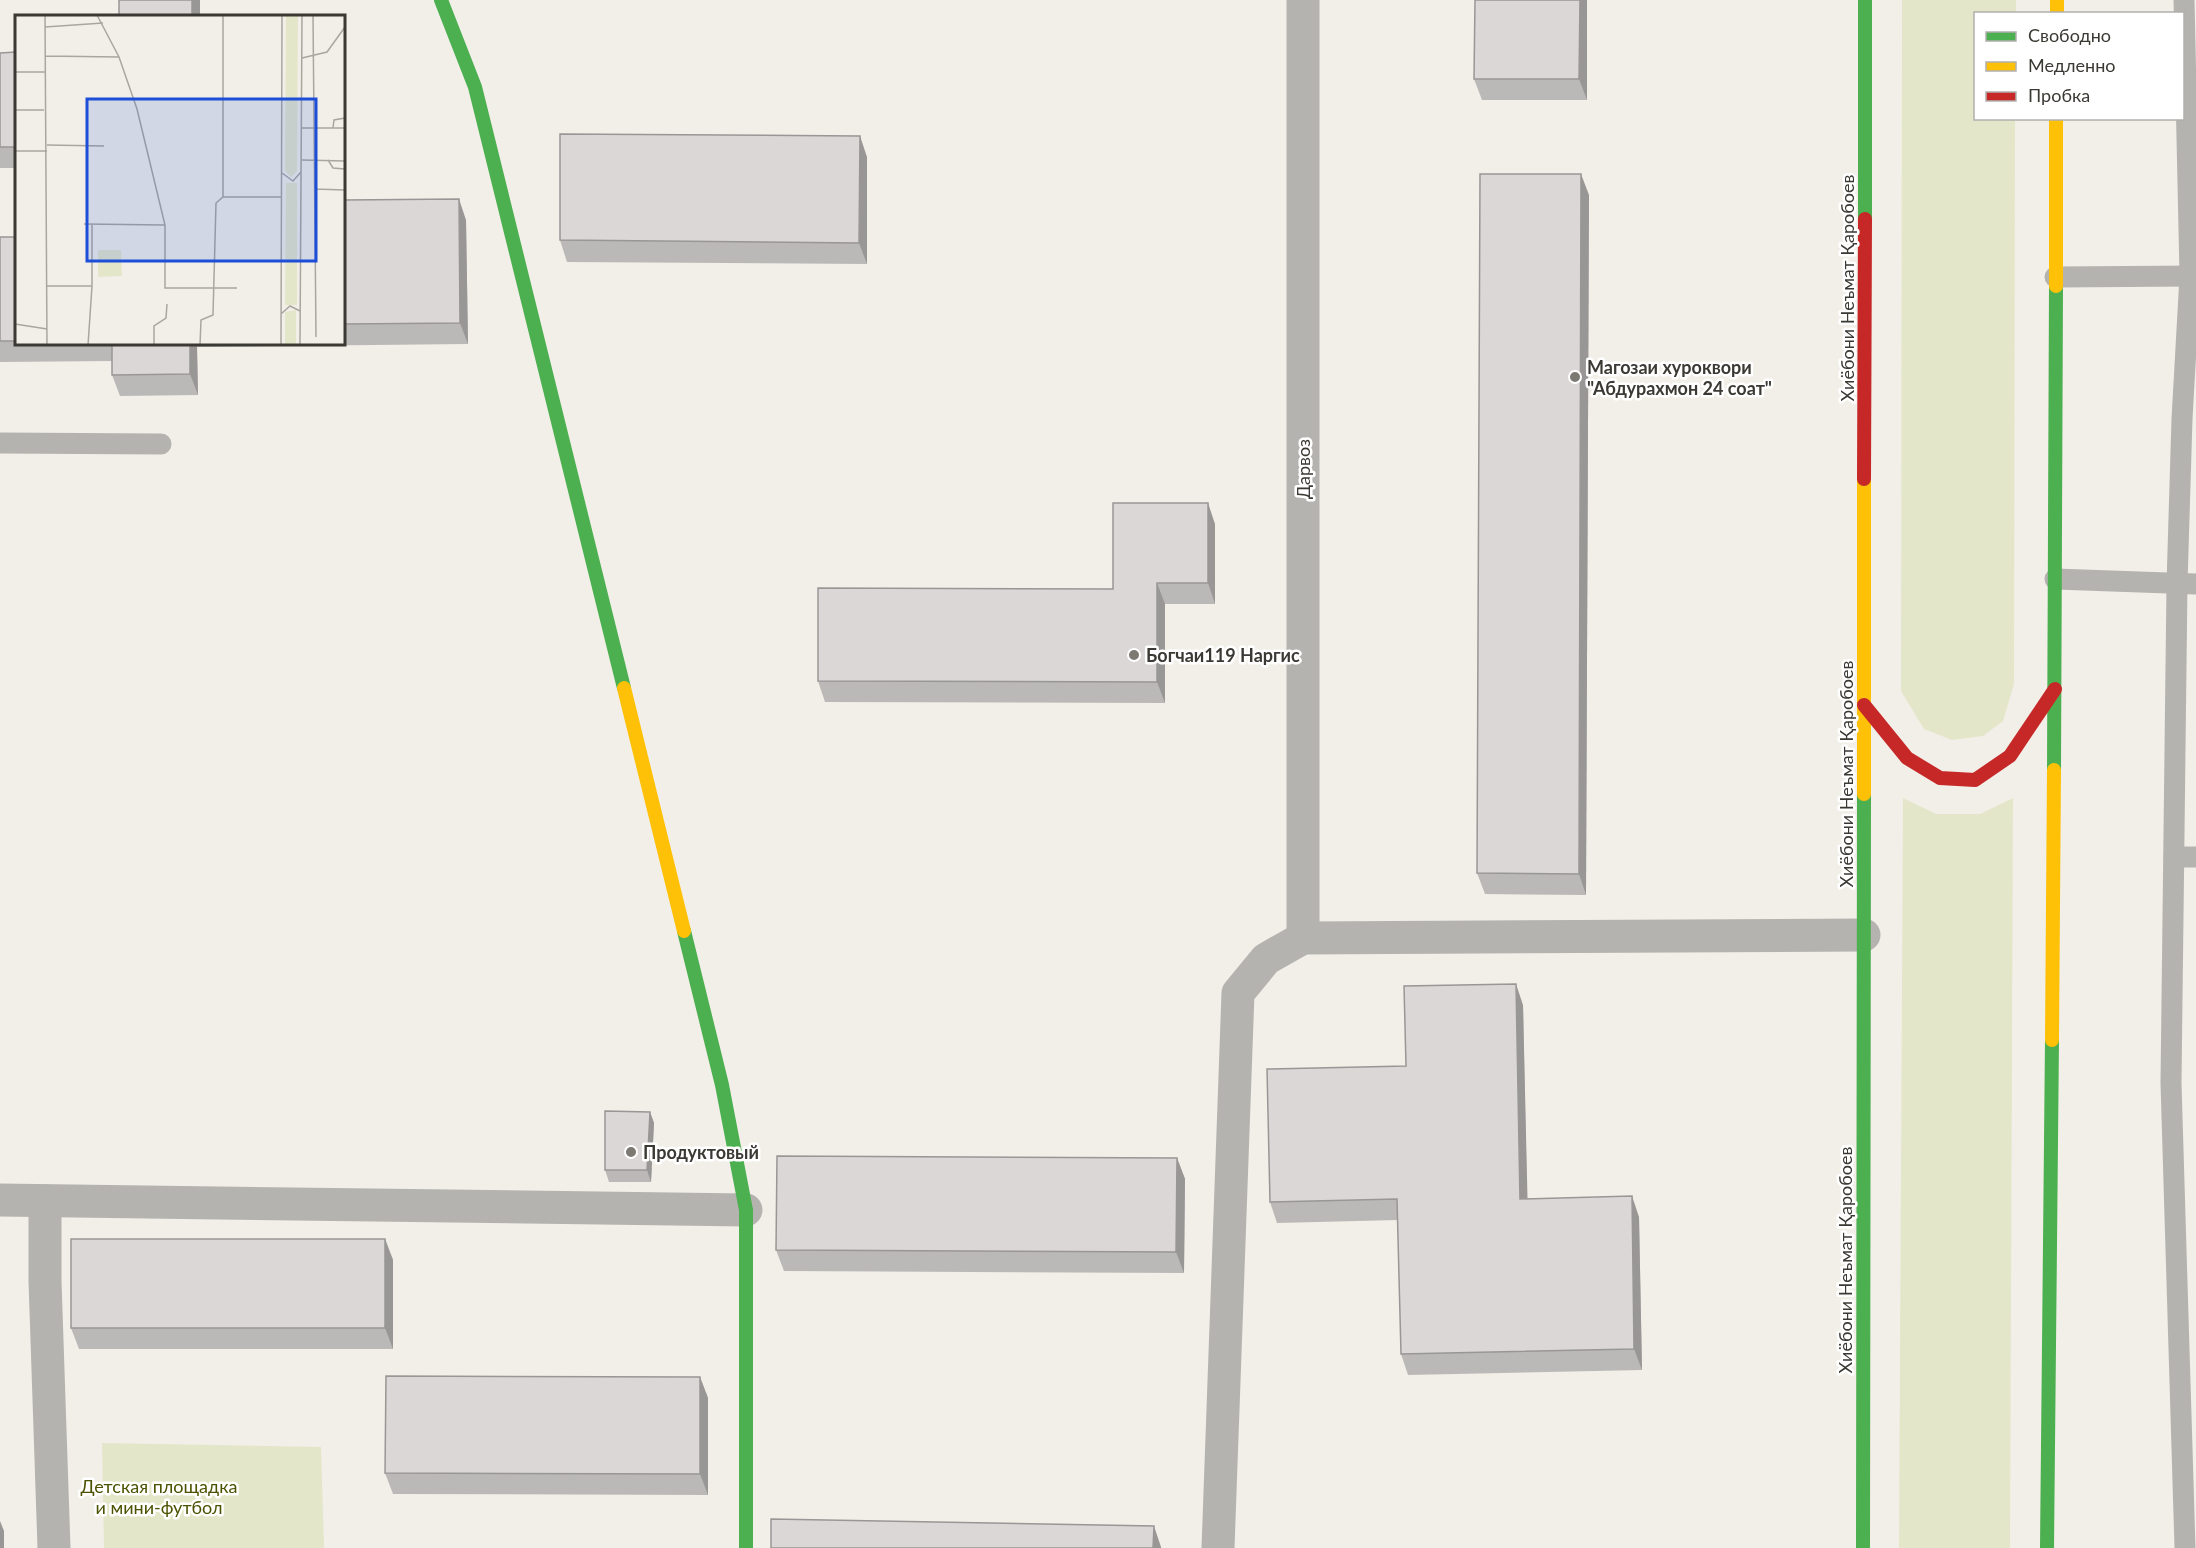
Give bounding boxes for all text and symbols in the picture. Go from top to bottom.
legend [1974,12,2184,120]
inset map [15,15,345,345]
text: Свободно [2028,24,2111,46]
text: Медленно [2028,54,2116,76]
text: Пробка [2028,84,2090,106]
street label: Хиёбони Неъмат Қаробоев [1836,175,1858,401]
place label: Магозаи хуроквори "Абдурахмон 24 соат" [1587,356,1772,399]
marker: Магозаи хуроквори "Абдурахмон 24 соат" [1568,370,1582,384]
street label: Дарвоз [1292,439,1314,499]
place label: Богчаи119 Наргис [1146,644,1300,666]
marker: Богчаи119 Наргис [1127,648,1141,662]
street label: Хиёбони Неъмат Қаробоев [1835,661,1857,887]
place label: Продуктовый [643,1141,759,1163]
marker: Продуктовый [624,1145,638,1159]
street label: Хиёбони Неъмат Қаробоев [1834,1147,1856,1373]
park label: Детская площадка и мини-футбол [81,1475,237,1518]

